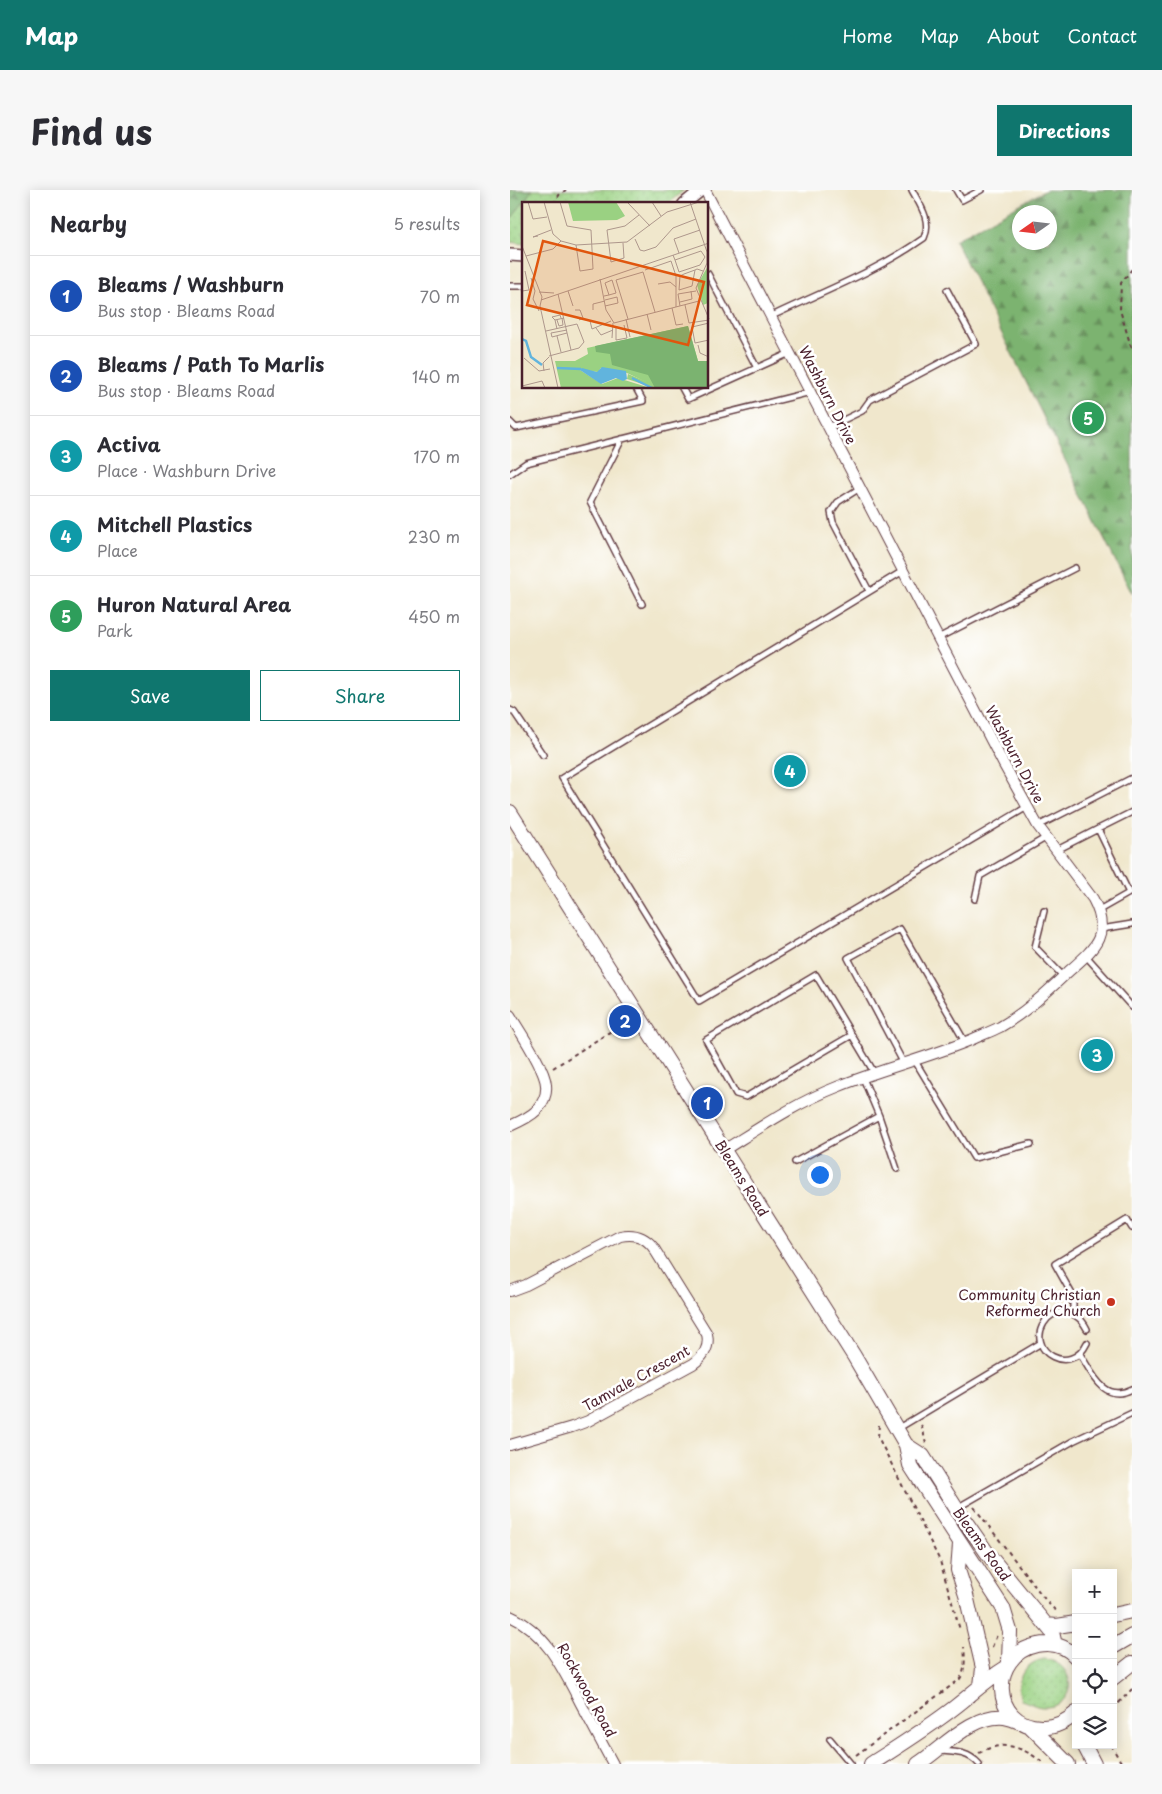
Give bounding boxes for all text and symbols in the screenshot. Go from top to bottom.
text: Map [25,17,78,53]
text: Home [842,22,892,49]
text: Map [920,22,959,49]
text: About [987,22,1039,49]
text: Contact [1067,22,1137,49]
text: Find us [30,104,152,157]
button: Directions [997,105,1132,156]
inset map [522,202,709,389]
north arrow [1012,205,1057,250]
text: Nearby [50,207,127,239]
text: 5 results [393,211,460,235]
text: Bleams / Washburn [97,270,284,298]
text: 1 [62,284,70,308]
text: 70 m [420,284,460,308]
text: Bus stop · Bleams Road [97,298,275,322]
street label: Washburn Drive [794,342,862,448]
text: Bleams / Path To Marlis [97,350,324,378]
text: 2 [60,364,72,388]
text: 140 m [412,364,460,388]
text: Bus stop · Bleams Road [97,378,275,402]
pin: 5 [1072,399,1104,437]
text: Activa [97,430,161,458]
text: 3 [61,444,71,468]
text: 170 m [414,444,460,468]
text: Place · Washburn Drive [97,458,276,482]
text: Mitchell Plastics [97,510,252,538]
text: 4 [61,524,71,548]
text: 230 m [408,524,460,548]
text: Place [97,538,138,562]
text: Huron Natural Area [97,590,291,618]
text: 5 [61,604,71,628]
text: 450 m [408,604,460,628]
text: Park [97,618,133,642]
button: Save [50,670,250,721]
button: Share [260,670,460,721]
street label: Washburn Drive [980,701,1050,807]
pin: 4 [774,752,806,790]
pin: 2 [609,1002,641,1040]
pin: 3 [1081,1036,1113,1074]
pin: 1 [691,1084,723,1122]
street label: Bleams Road [710,1135,774,1221]
your location [807,1162,833,1188]
place label: Community Christian Reformed Church [958,1284,1101,1321]
marker: Community Christian Reformed Church [1105,1296,1117,1308]
street label: Tamvale Crescent [579,1340,694,1416]
street label: Bleams Road [948,1503,1016,1585]
map controls [1072,1569,1117,1749]
button: + [1072,1569,1117,1614]
button: − [1072,1614,1117,1659]
street label: Rockwood Road [552,1639,622,1741]
button: locate [1072,1659,1117,1704]
button: layers [1072,1704,1117,1749]

